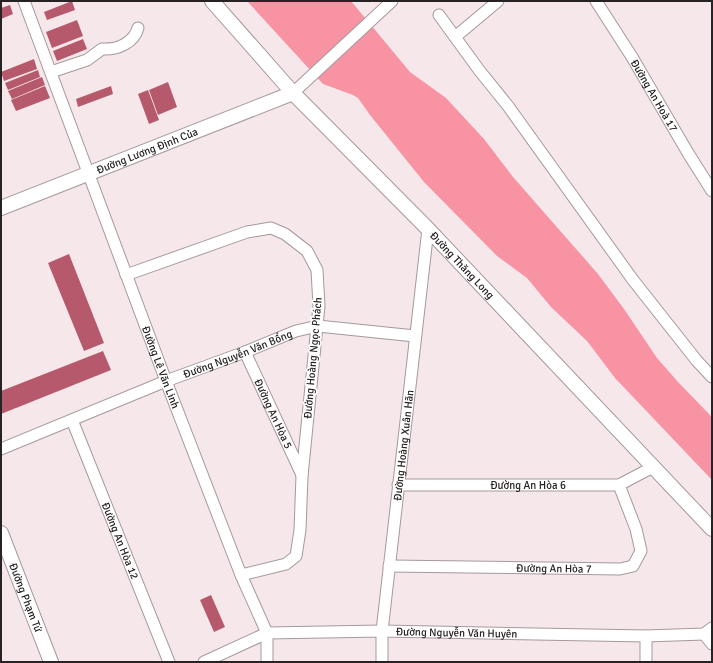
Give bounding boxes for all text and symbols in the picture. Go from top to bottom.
street label: Đường An Hoà 17 [628,57,681,134]
street label: Đường Lương Định Của [95,125,200,176]
street label: Đường Thăng Long [427,229,497,302]
street label: Đường Hoàng Ngọc Phách [301,297,325,419]
street label: Đường Lê Văn Linh [140,324,183,410]
street label: Đường Nguyễn Văn Bổng [181,327,294,381]
street label: Đường An Hòa 5 [252,377,295,451]
street label: Đường Hoàng Xuân Hãn [390,389,416,501]
street label: Đường An Hòa 6 [490,479,566,492]
street label: Đường An Hòa 12 [99,500,142,581]
street label: Đường Phạm Tứ [7,561,45,635]
street label: Đường An Hòa 7 [516,561,592,575]
street label: Đường Nguyễn Văn Huyên [396,625,518,640]

